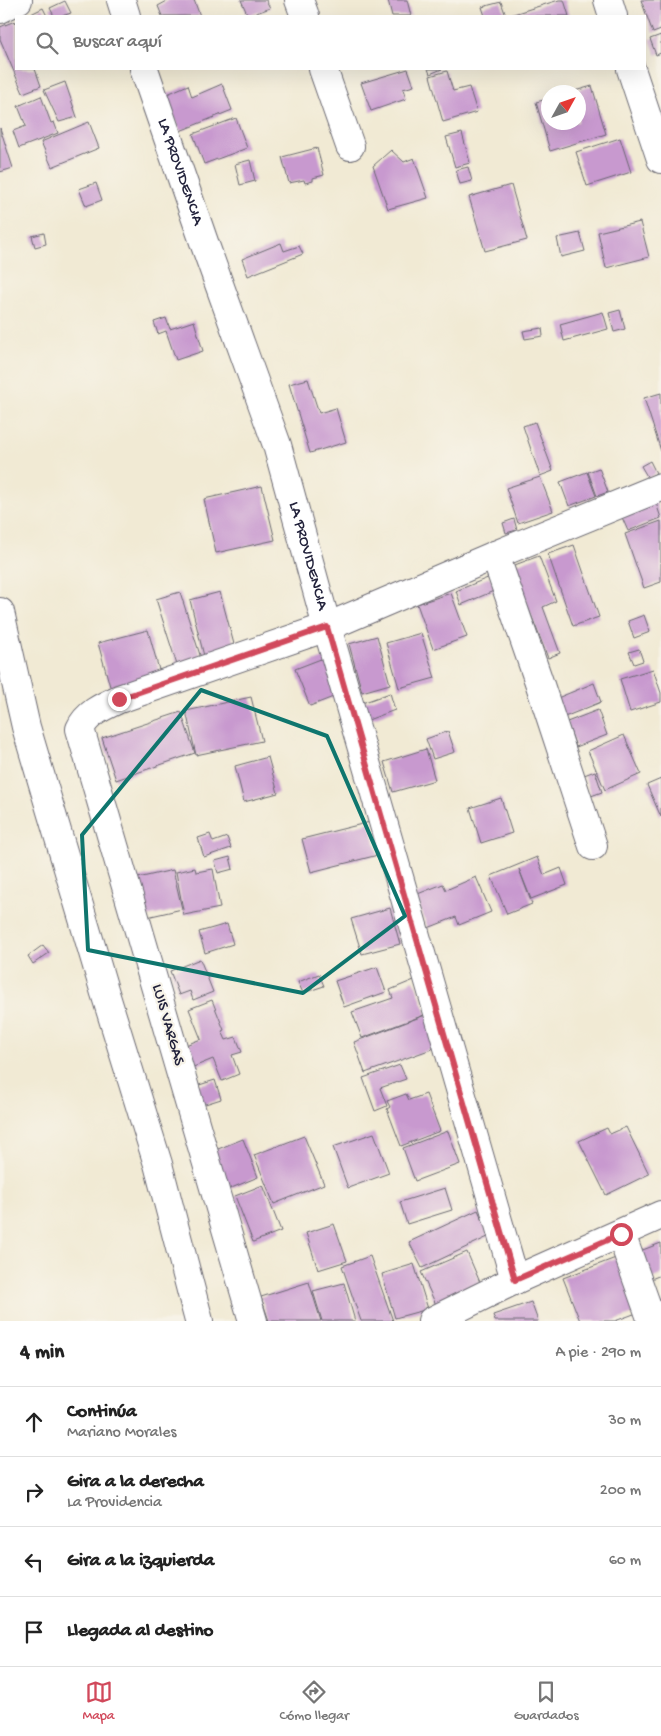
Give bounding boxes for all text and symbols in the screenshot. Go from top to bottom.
search box [15,15,646,70]
icon: search [33,29,61,57]
text: Buscar aquí [73,31,162,54]
north arrow [541,85,586,130]
street label: LA PROVIDENCIA [152,116,207,229]
street label: LA PROVIDENCIA [284,500,332,614]
route end [108,688,131,711]
street label: LUIS VARGAS [146,982,188,1068]
route start [610,1223,633,1246]
text: 4 min [20,1341,64,1366]
text: A pie · 290 m [555,1344,641,1363]
text: Continúa [67,1401,137,1424]
icon: ahead [20,1408,48,1436]
text: 30 m [608,1412,641,1431]
text: Mariano Morales [67,1424,176,1443]
text: Gira a la derecha [67,1471,204,1494]
icon: right [20,1478,48,1506]
text: 200 m [600,1482,641,1501]
text: La Providencia [67,1494,162,1513]
icon: left [20,1548,48,1576]
text: Gira a la izquierda [67,1550,214,1573]
text: 60 m [609,1552,641,1571]
icon: arrive [20,1618,48,1646]
text: Llegada al destino [67,1620,213,1643]
tab: Mapa [82,1678,115,1725]
tab: Cómo llegar [279,1678,349,1725]
tab: Guardados [514,1678,579,1725]

